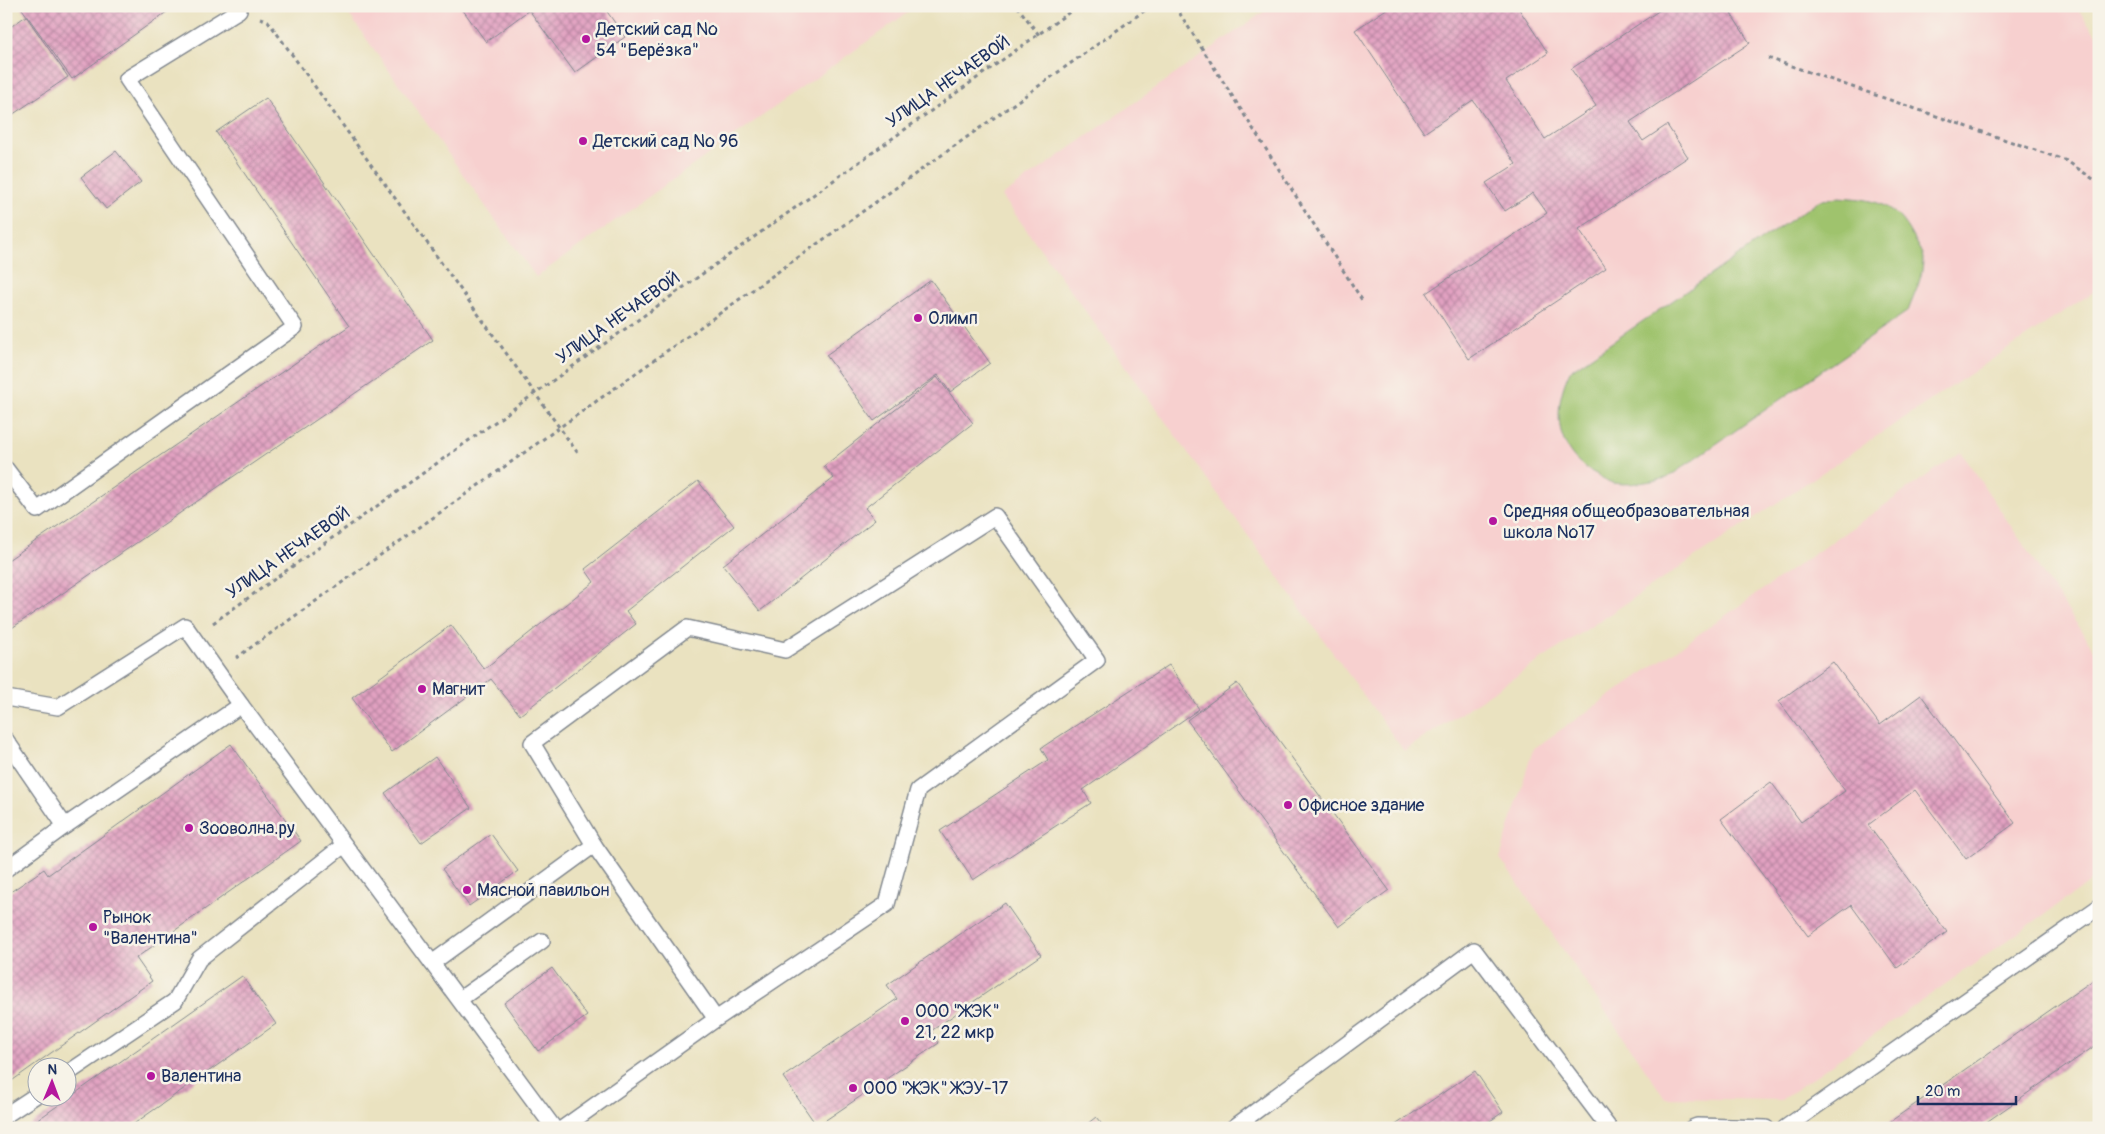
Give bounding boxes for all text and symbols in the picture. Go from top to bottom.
place label: Детский сад № 54 "Берёзка" [595,18,718,62]
street label: УЛИЦА НЕЧАЕВОЙ [882,31,1014,133]
marker: Детский сад № 54 "Берёзка" [580,33,592,45]
place label: Детский сад № 96 [592,130,738,153]
marker: Детский сад № 96 [577,135,589,147]
street label: УЛИЦА НЕЧАЕВОЙ [552,267,684,369]
place label: Олимп [928,307,978,330]
marker: Олимп [912,312,924,324]
place label: Средняя общеобразовательная школа №17 [1503,500,1749,544]
street label: УЛИЦА НЕЧАЕВОЙ [222,502,354,604]
marker: Средняя общеобразовательная школа №17 [1487,515,1499,527]
place label: Магнит [432,678,485,701]
marker: Магнит [416,683,428,695]
place label: Офисное здание [1298,794,1425,817]
marker: Офисное здание [1282,799,1294,811]
place label: Зооволна.ру [199,817,295,840]
marker: Зооволна.ру [183,822,195,834]
place label: Мясной павильон [477,879,610,902]
marker: Мясной павильон [461,884,473,896]
place label: Рынок "Валентина" [103,906,198,950]
marker: Рынок "Валентина" [87,921,99,933]
place label: ООО "ЖЭК" 21, 22 мкр [915,1000,1000,1044]
marker: ООО "ЖЭК" 21, 22 мкр [899,1015,911,1027]
north arrow [28,1056,78,1106]
text: N [47,1061,57,1078]
place label: Валентина [161,1065,241,1088]
marker: Валентина [145,1070,157,1082]
scale bar [1918,1074,2015,1106]
place label: ООО "ЖЭК" ЖЭУ-17 [863,1077,1009,1100]
marker: ООО "ЖЭК" ЖЭУ-17 [847,1082,859,1094]
text: 20 m [1925,1082,1960,1101]

